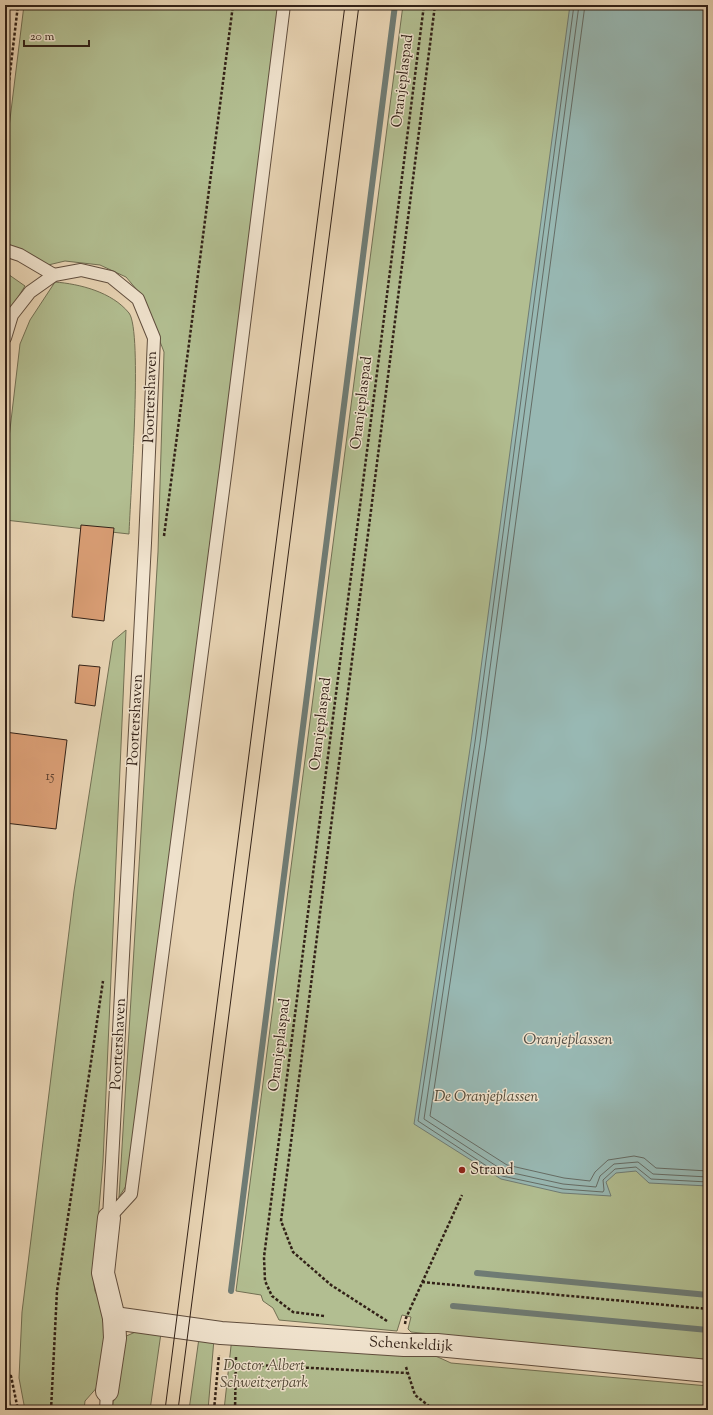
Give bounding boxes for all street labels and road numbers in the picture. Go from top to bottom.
street label: Oranjeplaspad [387,33,419,129]
street label: Poortershaven [139,350,163,443]
street label: Oranjeplaspad [346,355,378,451]
street label: Poortershaven [123,673,149,767]
street label: Oranjeplaspad [305,676,337,772]
street label: Poortershaven [106,997,132,1091]
street label: Oranjeplaspad [264,997,296,1093]
street label: Schenkeldijk [368,1332,454,1358]

